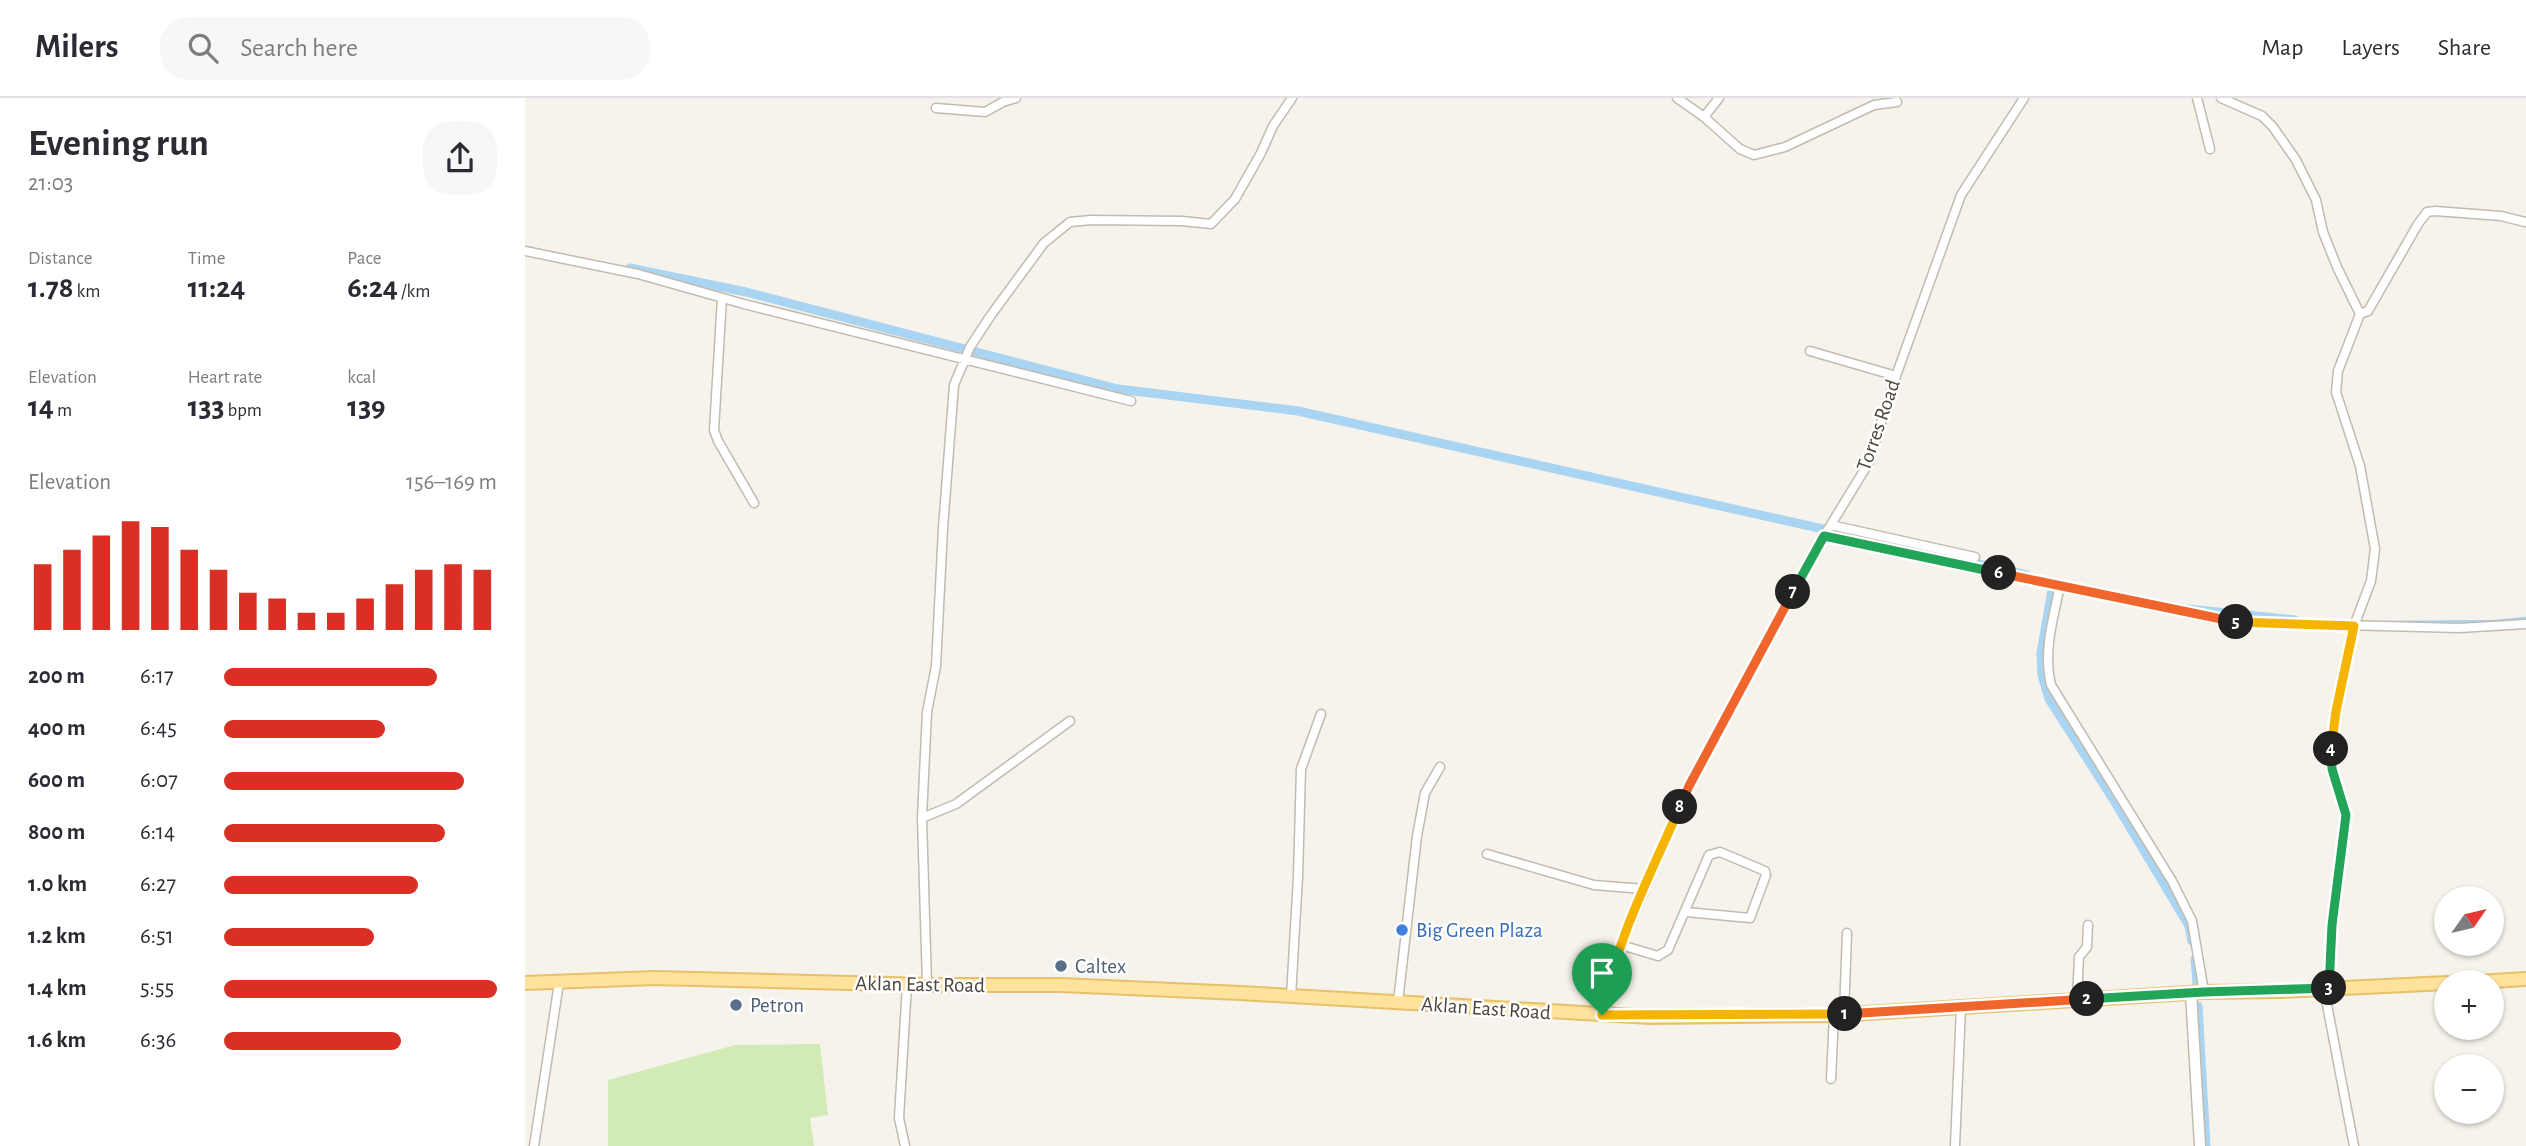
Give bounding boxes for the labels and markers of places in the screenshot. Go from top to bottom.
pin: 6 [1981,556,2017,590]
pin: 7 [1775,574,1811,610]
pin: 5 [2219,604,2253,640]
pin: 4 [2313,732,2349,766]
pin: 8 [1663,790,1697,824]
place label: Big Green Plaza [1416,920,1543,941]
marker: Big Green Plaza [1394,922,1410,938]
pin [1572,943,1632,1015]
place label: Caltex [1075,956,1126,977]
marker: Caltex [1053,958,1069,974]
pin: 3 [2311,970,2347,1006]
pin: 2 [2069,982,2105,1016]
place label: Petron [750,995,804,1016]
pin: 1 [1827,996,1863,1032]
marker: Petron [728,997,744,1013]

